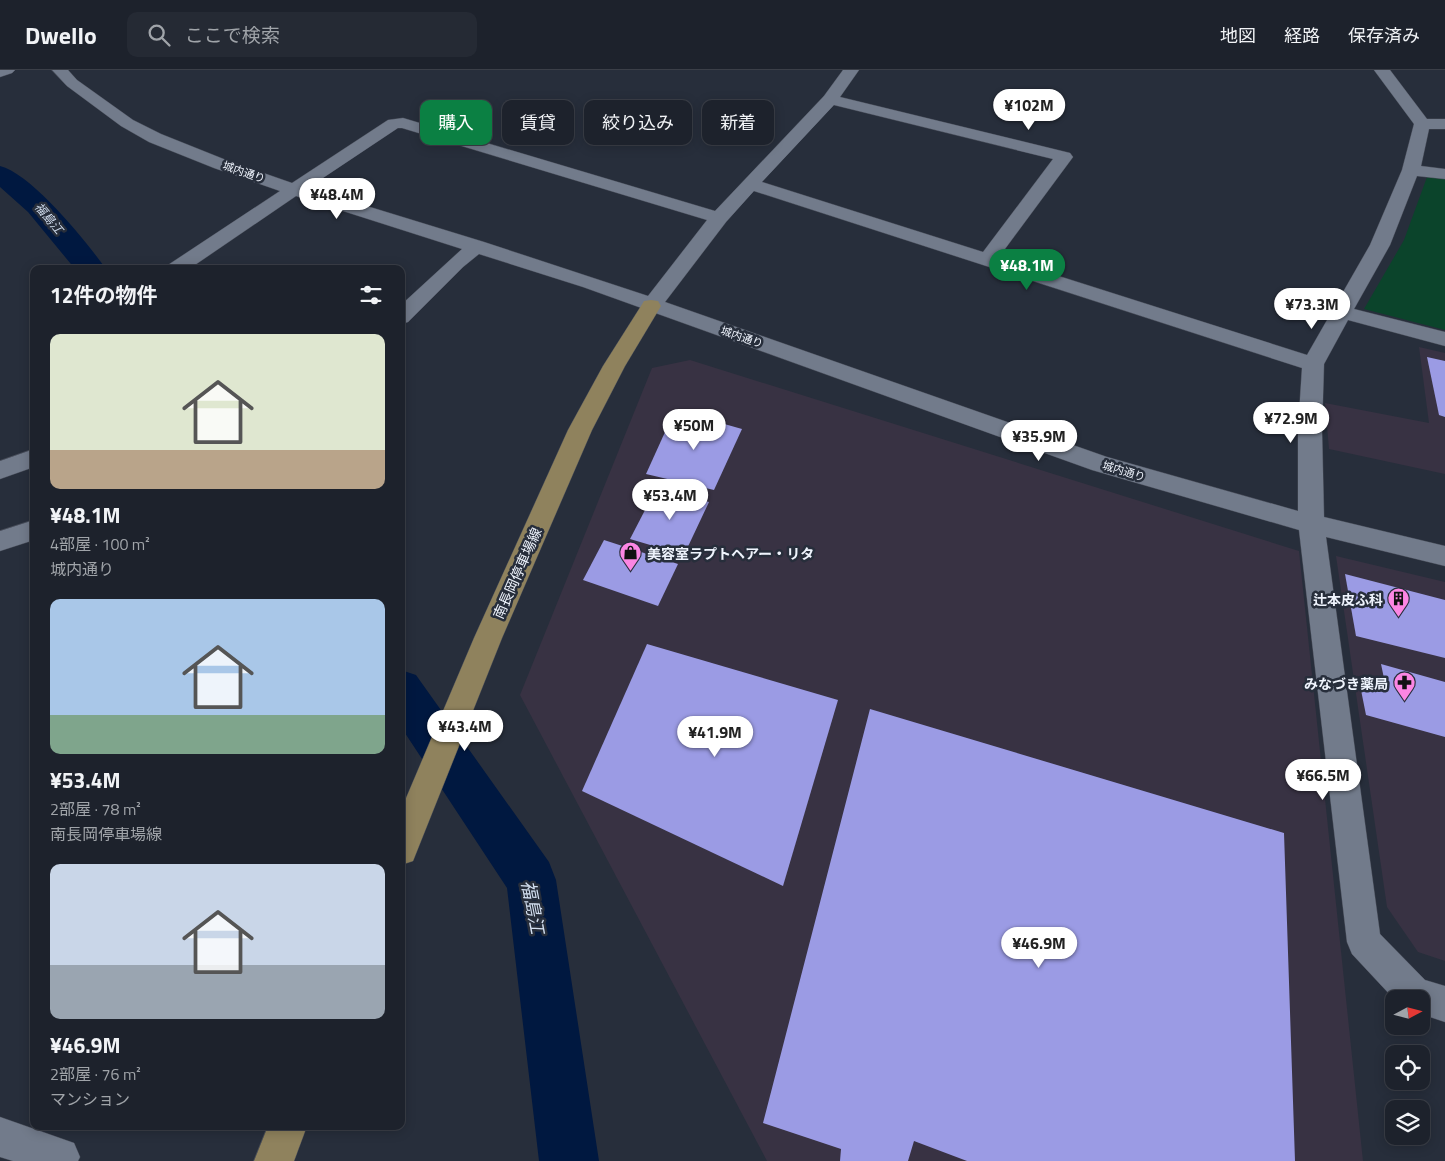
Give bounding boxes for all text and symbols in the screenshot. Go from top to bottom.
search box [127,12,477,57]
text: Dwello [25,17,97,53]
text: ここで検索 [185,20,280,49]
icon: search [145,21,173,49]
text: 地図 [1220,22,1256,49]
text: 経路 [1284,22,1320,49]
text: 保存済み [1348,22,1420,49]
pin: ¥102M [994,88,1064,131]
text: ¥102M [1004,93,1054,117]
chip: 購入 [420,100,492,145]
chip: 賃貸 [502,100,574,145]
chip: 絞り込み [584,100,692,145]
chip: 新着 [702,100,774,145]
street label: 城内通り [221,157,267,187]
pin: ¥48.4M [296,178,378,220]
text: ¥48.4M [310,182,364,206]
water label: 福島江 [30,198,69,239]
pin: ¥48.1M [986,248,1068,291]
text: ¥48.1M [1000,253,1054,277]
text: 12件の物件 [50,279,158,311]
icon: filters [357,281,385,309]
pin: ¥73.3M [1271,288,1353,330]
text: ¥73.3M [1285,292,1339,316]
street label: 城内通り [719,322,765,352]
icon: home [173,367,263,457]
pin: ¥72.9M [1250,402,1332,444]
text: ¥72.9M [1264,406,1318,430]
pin: ¥50M [664,408,724,451]
text: ¥50M [674,413,714,437]
pin: ¥35.9M [998,420,1080,462]
text: ¥35.9M [1012,424,1066,448]
street label: 城内通り [1101,457,1147,485]
pin: ¥53.4M [629,478,711,521]
text: ¥53.4M [643,483,697,507]
text: ¥48.1M [50,499,120,531]
street label: 南長岡停車場線 [487,524,547,622]
text: 4部屋 · 100 m² [50,532,150,556]
shop icon: 美容室ラプトヘアー・リタ [619,541,643,572]
place label: 美容室ラプトヘアー・リタ [647,543,814,564]
text: 城内通り [50,557,114,581]
building icon: 辻本皮ふ科 [1387,587,1411,618]
place label: 辻本皮ふ科 [1313,589,1383,610]
icon: home [173,632,263,722]
pharmacy icon: みなづき薬局 [1392,671,1416,702]
place label: みなづき薬局 [1304,673,1388,694]
pin: ¥43.4M [424,710,506,752]
text: ¥43.4M [438,714,492,738]
pin: ¥41.9M [674,716,756,758]
text: ¥41.9M [688,720,742,744]
pin: ¥66.5M [1282,758,1364,801]
text: ¥66.5M [1296,763,1350,787]
text: ¥53.4M [50,764,120,796]
text: 2部屋 · 78 m² [50,797,141,821]
text: 南長岡停車場線 [50,822,162,846]
water label: 福島江 [515,878,552,938]
icon: home [173,897,263,987]
pin: ¥46.9M [998,926,1080,969]
text: ¥46.9M [1012,931,1066,955]
north arrow [1385,990,1430,1035]
map controls [1385,990,1430,1145]
text: ¥46.9M [50,1029,120,1061]
button: locate [1385,1045,1430,1090]
text: 2部屋 · 76 m² [50,1062,141,1086]
text: マンション [50,1087,130,1111]
button: layers [1385,1100,1430,1145]

